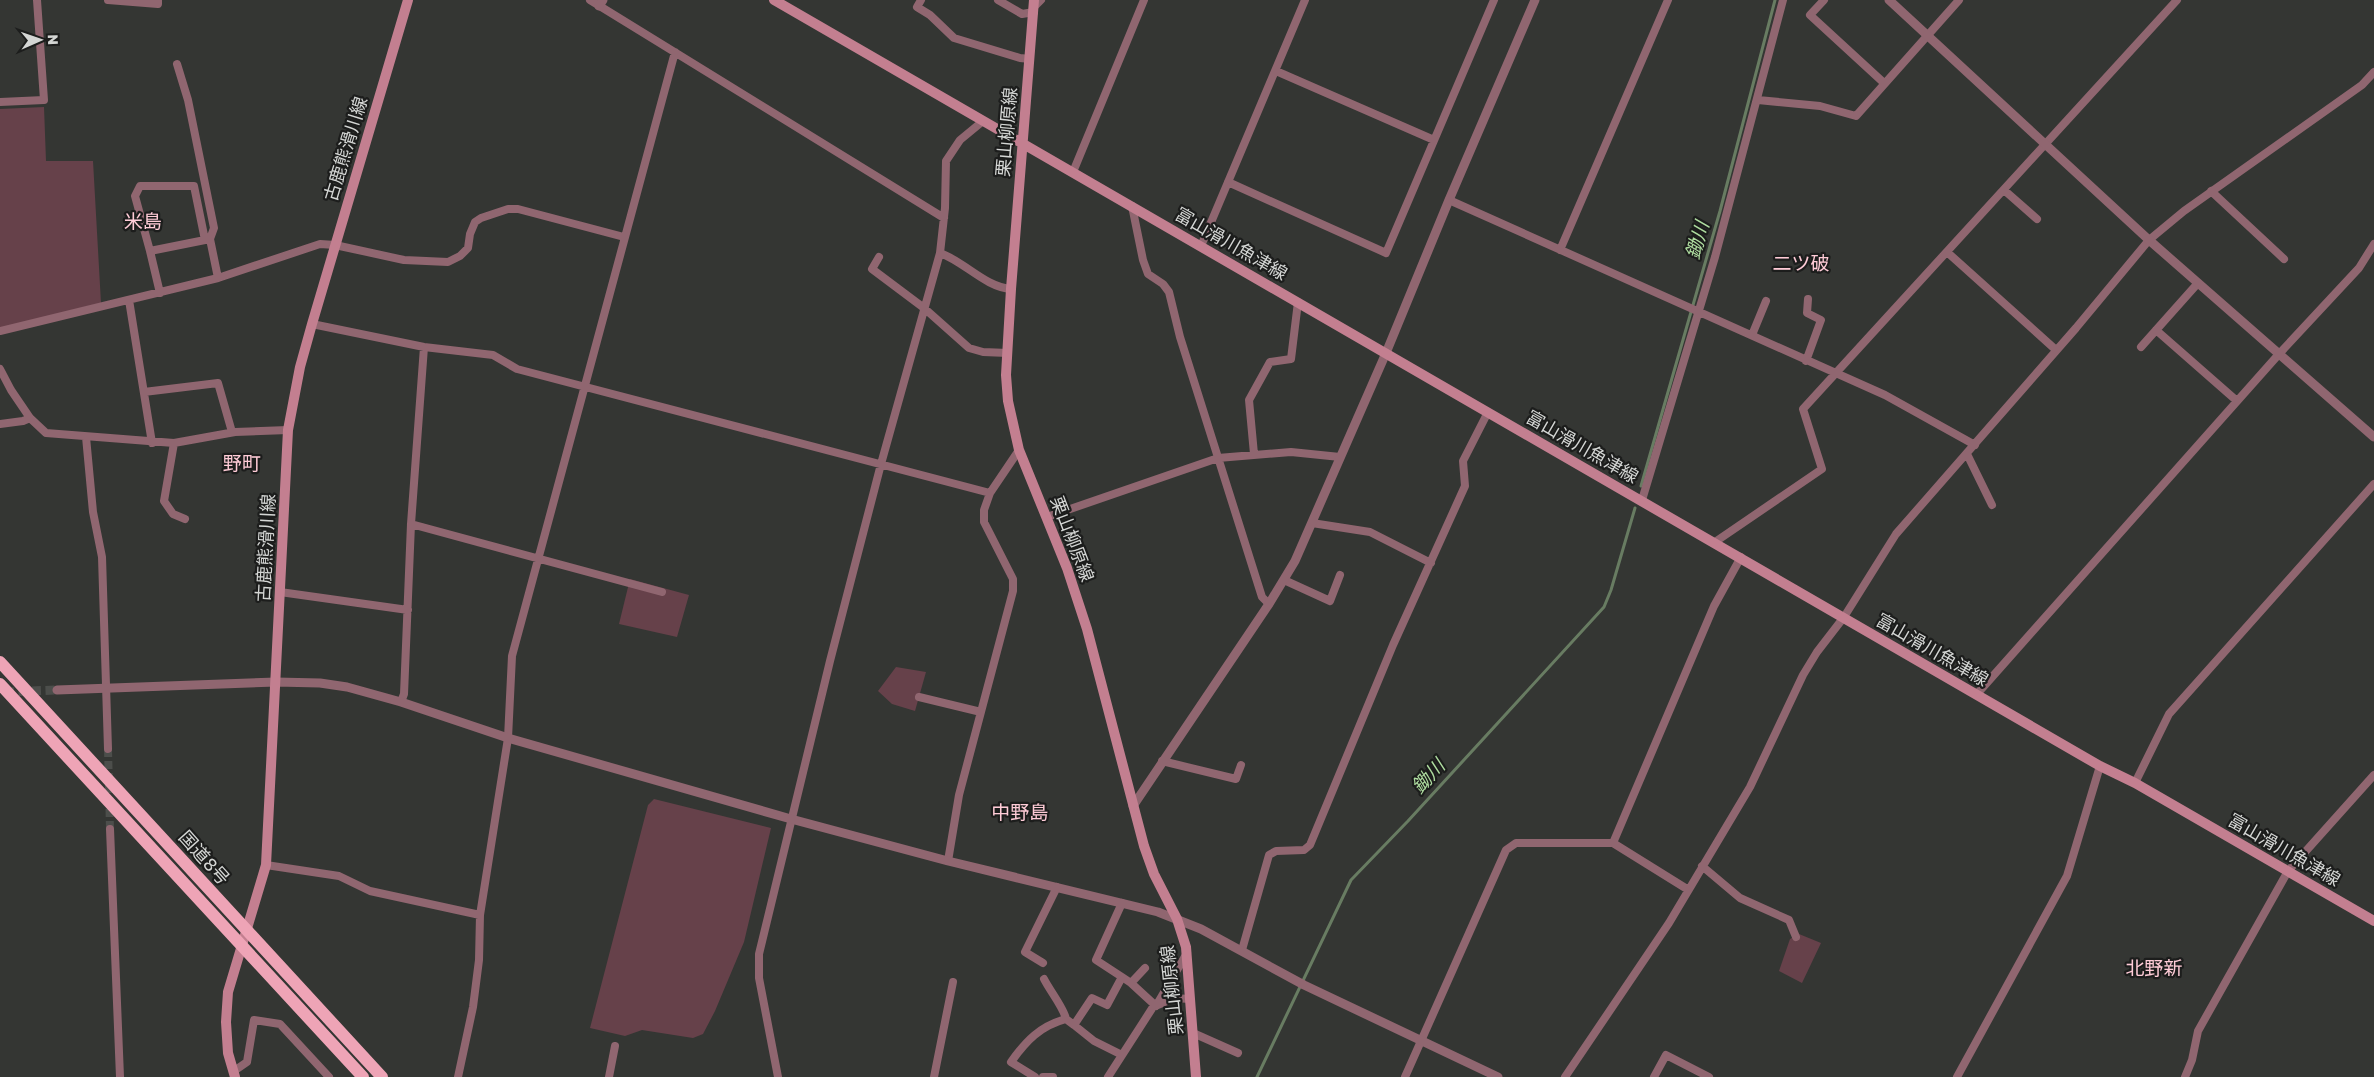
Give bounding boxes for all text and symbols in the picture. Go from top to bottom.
north arrow [15,15,65,65]
text: N [45,34,62,45]
street label: 栗山柳原線 [991,86,1021,178]
street label: 古鹿熊滑川線 [319,94,371,204]
street label: 富山滑川魚津線 [1171,202,1292,284]
district label: 米島 [124,209,162,232]
water label: 鋤川 [1680,217,1713,261]
district label: 二ツ破 [1772,251,1830,274]
street label: 富山滑川魚津線 [1522,405,1643,487]
district label: 野町 [223,451,261,474]
street label: 古鹿熊滑川線 [251,493,279,602]
street label: 栗山柳原線 [1047,493,1099,585]
street label: 富山滑川魚津線 [1872,608,1993,690]
water label: 鋤川 [1406,752,1450,797]
district label: 中野島 [991,800,1049,823]
street label: 富山滑川魚津線 [2224,808,2345,890]
street label: 国道8号 [175,826,235,889]
street label: 栗山柳原線 [1155,944,1187,1036]
district label: 北野新 [2125,956,2183,979]

